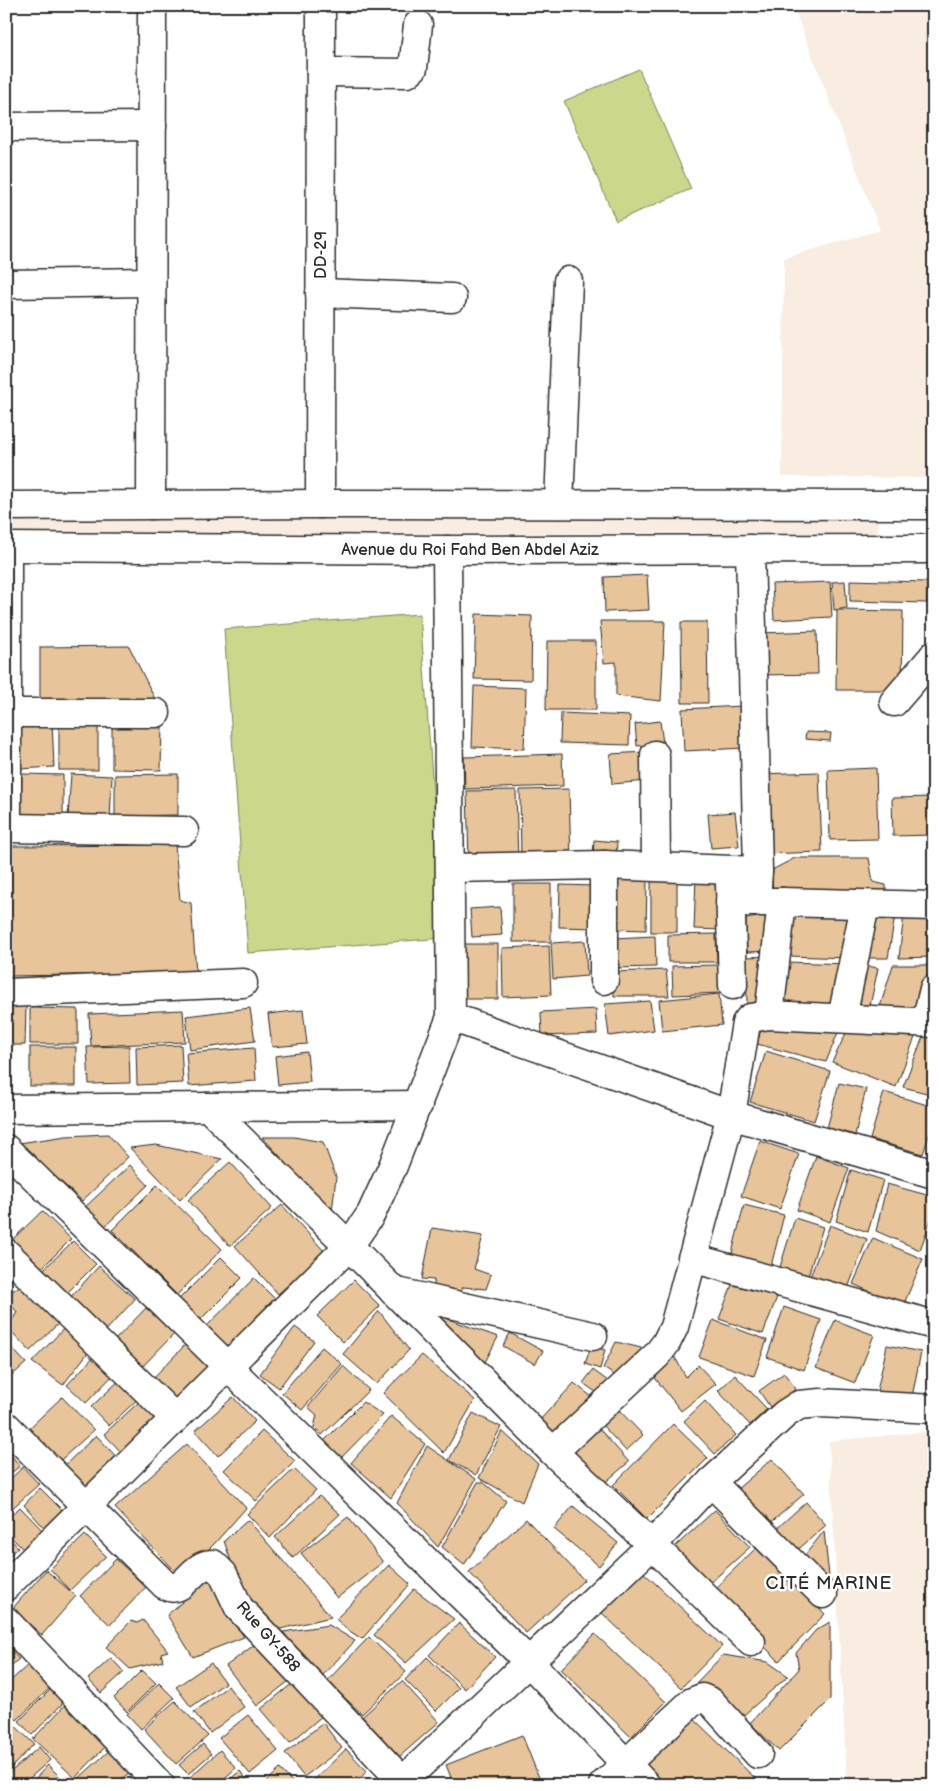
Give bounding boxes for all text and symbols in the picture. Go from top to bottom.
street label: DD-29 [312,231,331,279]
street label: Avenue du Roi Fahd Ben Abdel Aziz [341,541,599,560]
district label: CITÉ MARINE [766,1571,892,1594]
street label: Rue GY-588 [232,1598,304,1676]

